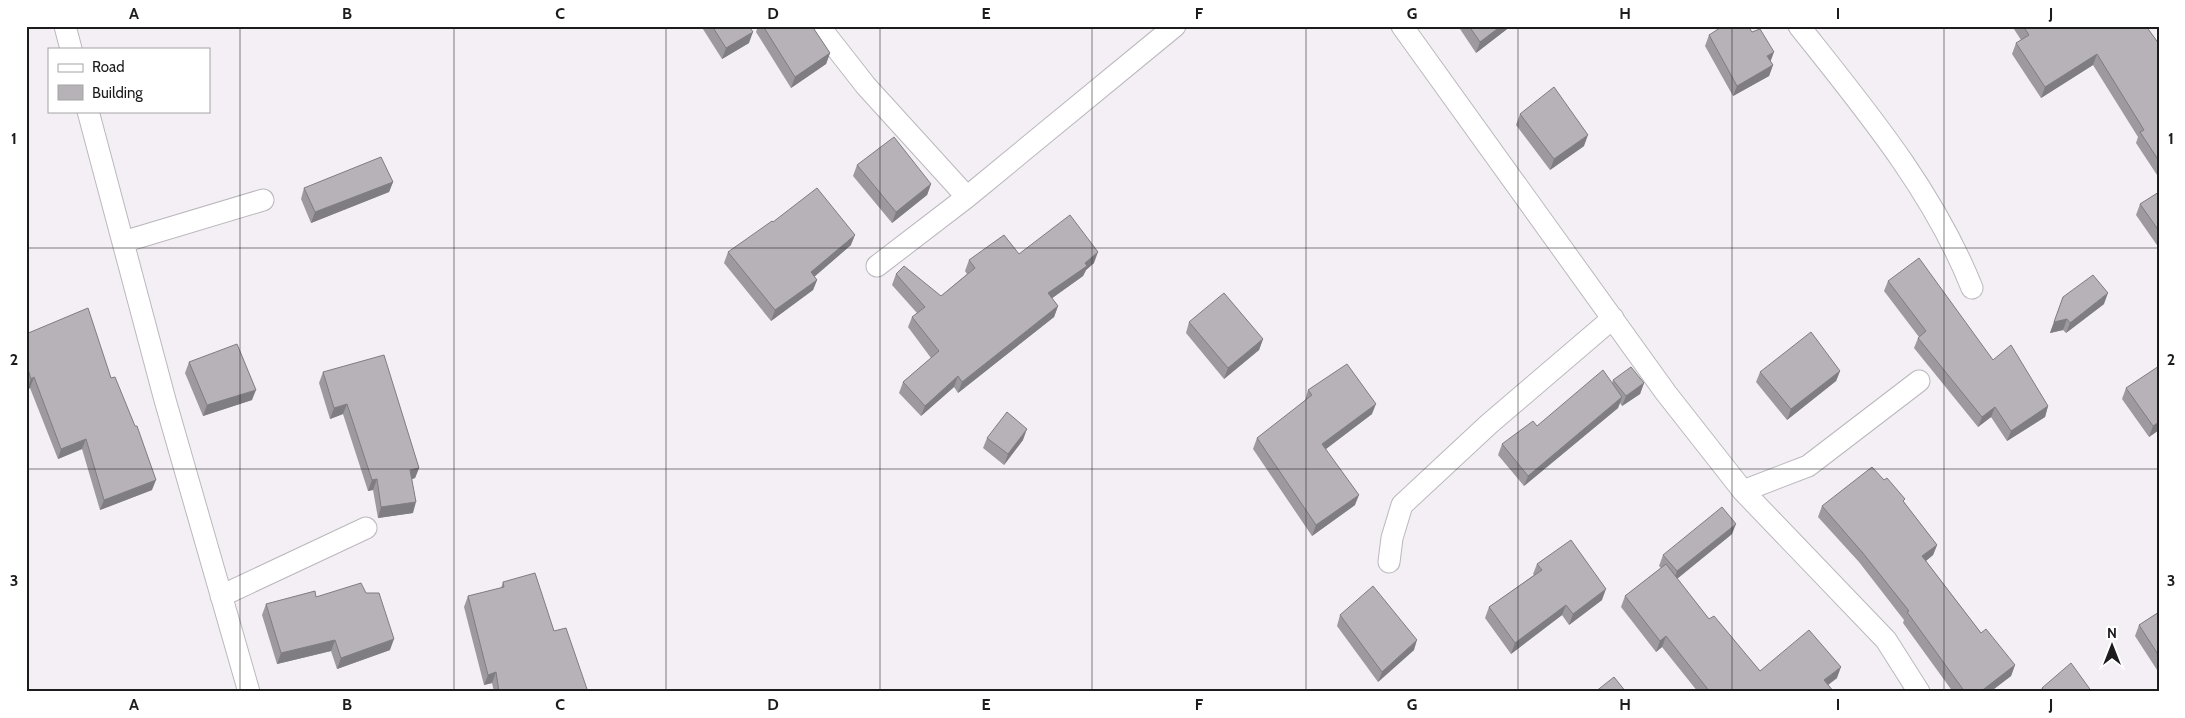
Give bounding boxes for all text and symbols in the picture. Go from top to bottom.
text: A [129,4,139,23]
text: B [342,4,352,23]
text: C [555,4,565,23]
text: D [767,4,779,23]
text: E [981,4,991,23]
text: F [1195,4,1204,23]
text: G [1407,4,1417,23]
text: H [1619,4,1631,23]
text: I [1836,4,1840,23]
text: J [2048,4,2053,23]
legend [48,48,210,112]
text: Road [92,58,125,76]
text: Building [92,84,143,102]
text: 1 [11,129,17,148]
text: 1 [2168,129,2174,148]
text: 2 [10,350,18,369]
text: 2 [2167,350,2175,369]
text: 3 [10,571,18,590]
text: 3 [2167,571,2175,590]
north arrow [2088,620,2138,670]
text: N [2107,624,2117,642]
text: A [129,695,139,714]
text: B [342,695,352,714]
text: C [555,695,565,714]
text: D [767,695,779,714]
text: E [981,695,991,714]
text: F [1195,695,1204,714]
text: G [1407,695,1417,714]
text: H [1619,695,1631,714]
text: I [1836,695,1840,714]
text: J [2048,695,2053,714]

